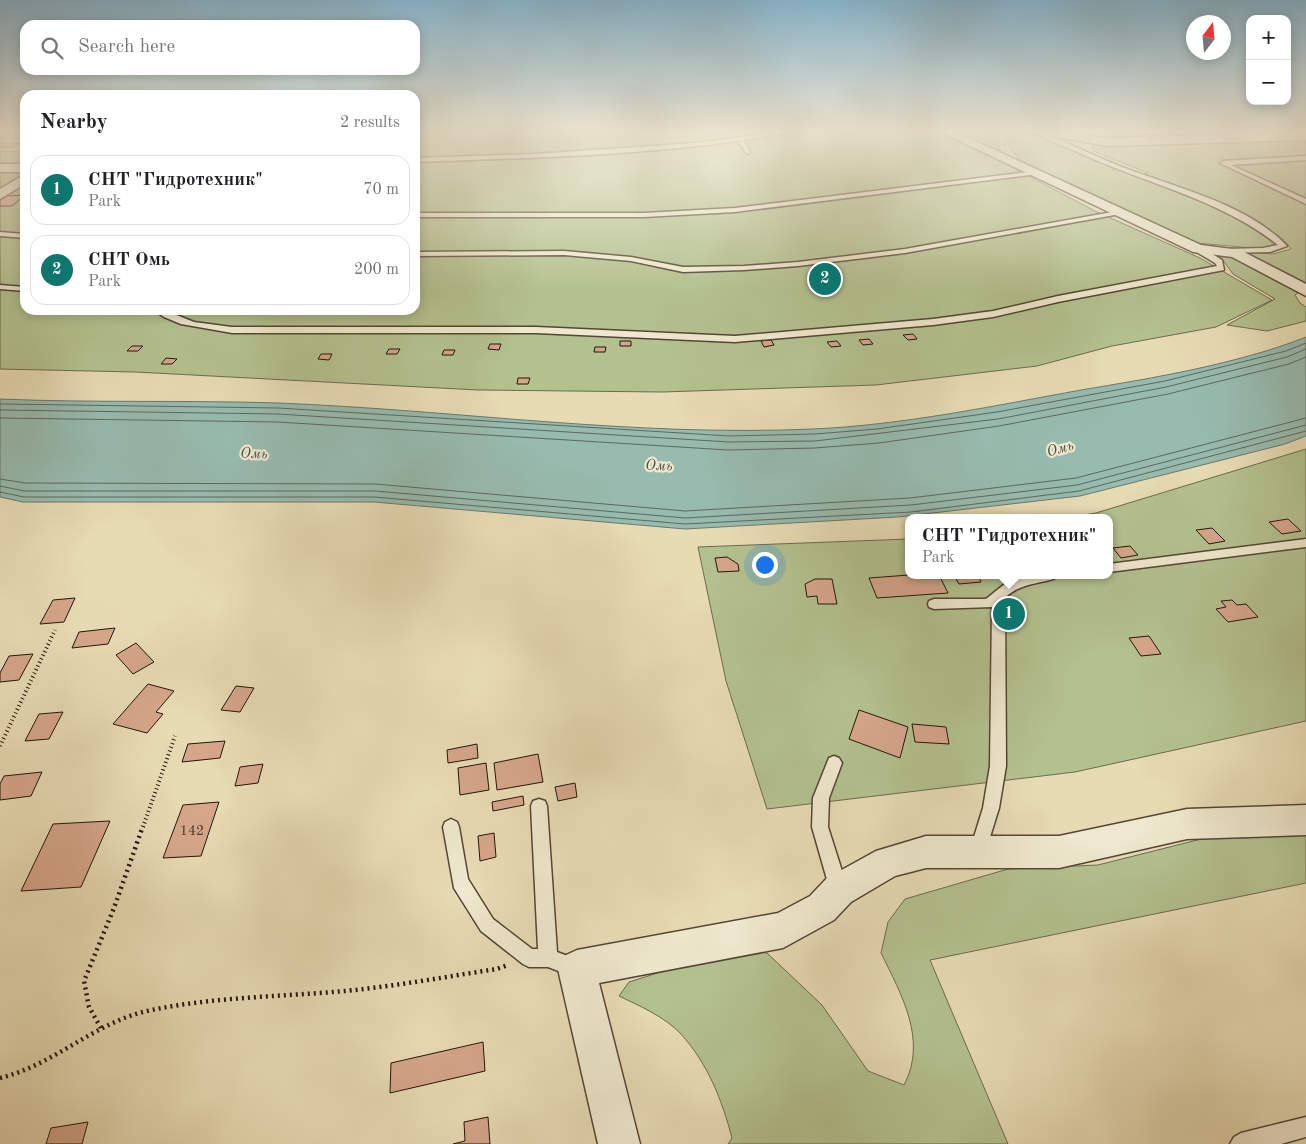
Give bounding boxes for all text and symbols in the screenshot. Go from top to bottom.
north arrow [1186,15,1231,60]
map controls [1246,15,1291,105]
button: + [1246,15,1291,60]
search box [20,20,420,75]
icon: search [38,34,66,62]
text: Search here [78,38,175,57]
button: − [1246,60,1291,105]
text: Nearby [40,112,108,133]
text: 2 results [340,115,400,131]
text: СНТ "Гидротехник" [88,171,263,190]
text: 1 [52,182,62,198]
text: 70 m [363,182,399,198]
text: Park [88,194,121,210]
text: СНТ Омь [88,251,170,270]
pin: 2 [809,260,841,298]
text: 2 [52,262,62,278]
text: 200 m [354,262,399,278]
text: Park [88,274,121,290]
water label: Омь [1045,439,1076,460]
water label: Омь [240,447,268,462]
water label: Омь [645,459,673,474]
popup [905,514,1113,579]
text: СНТ "Гидротехник" [922,527,1096,546]
text: Park [922,550,955,566]
your location [752,552,778,578]
pin: 1 [993,595,1025,633]
house number: 142 [180,824,204,838]

